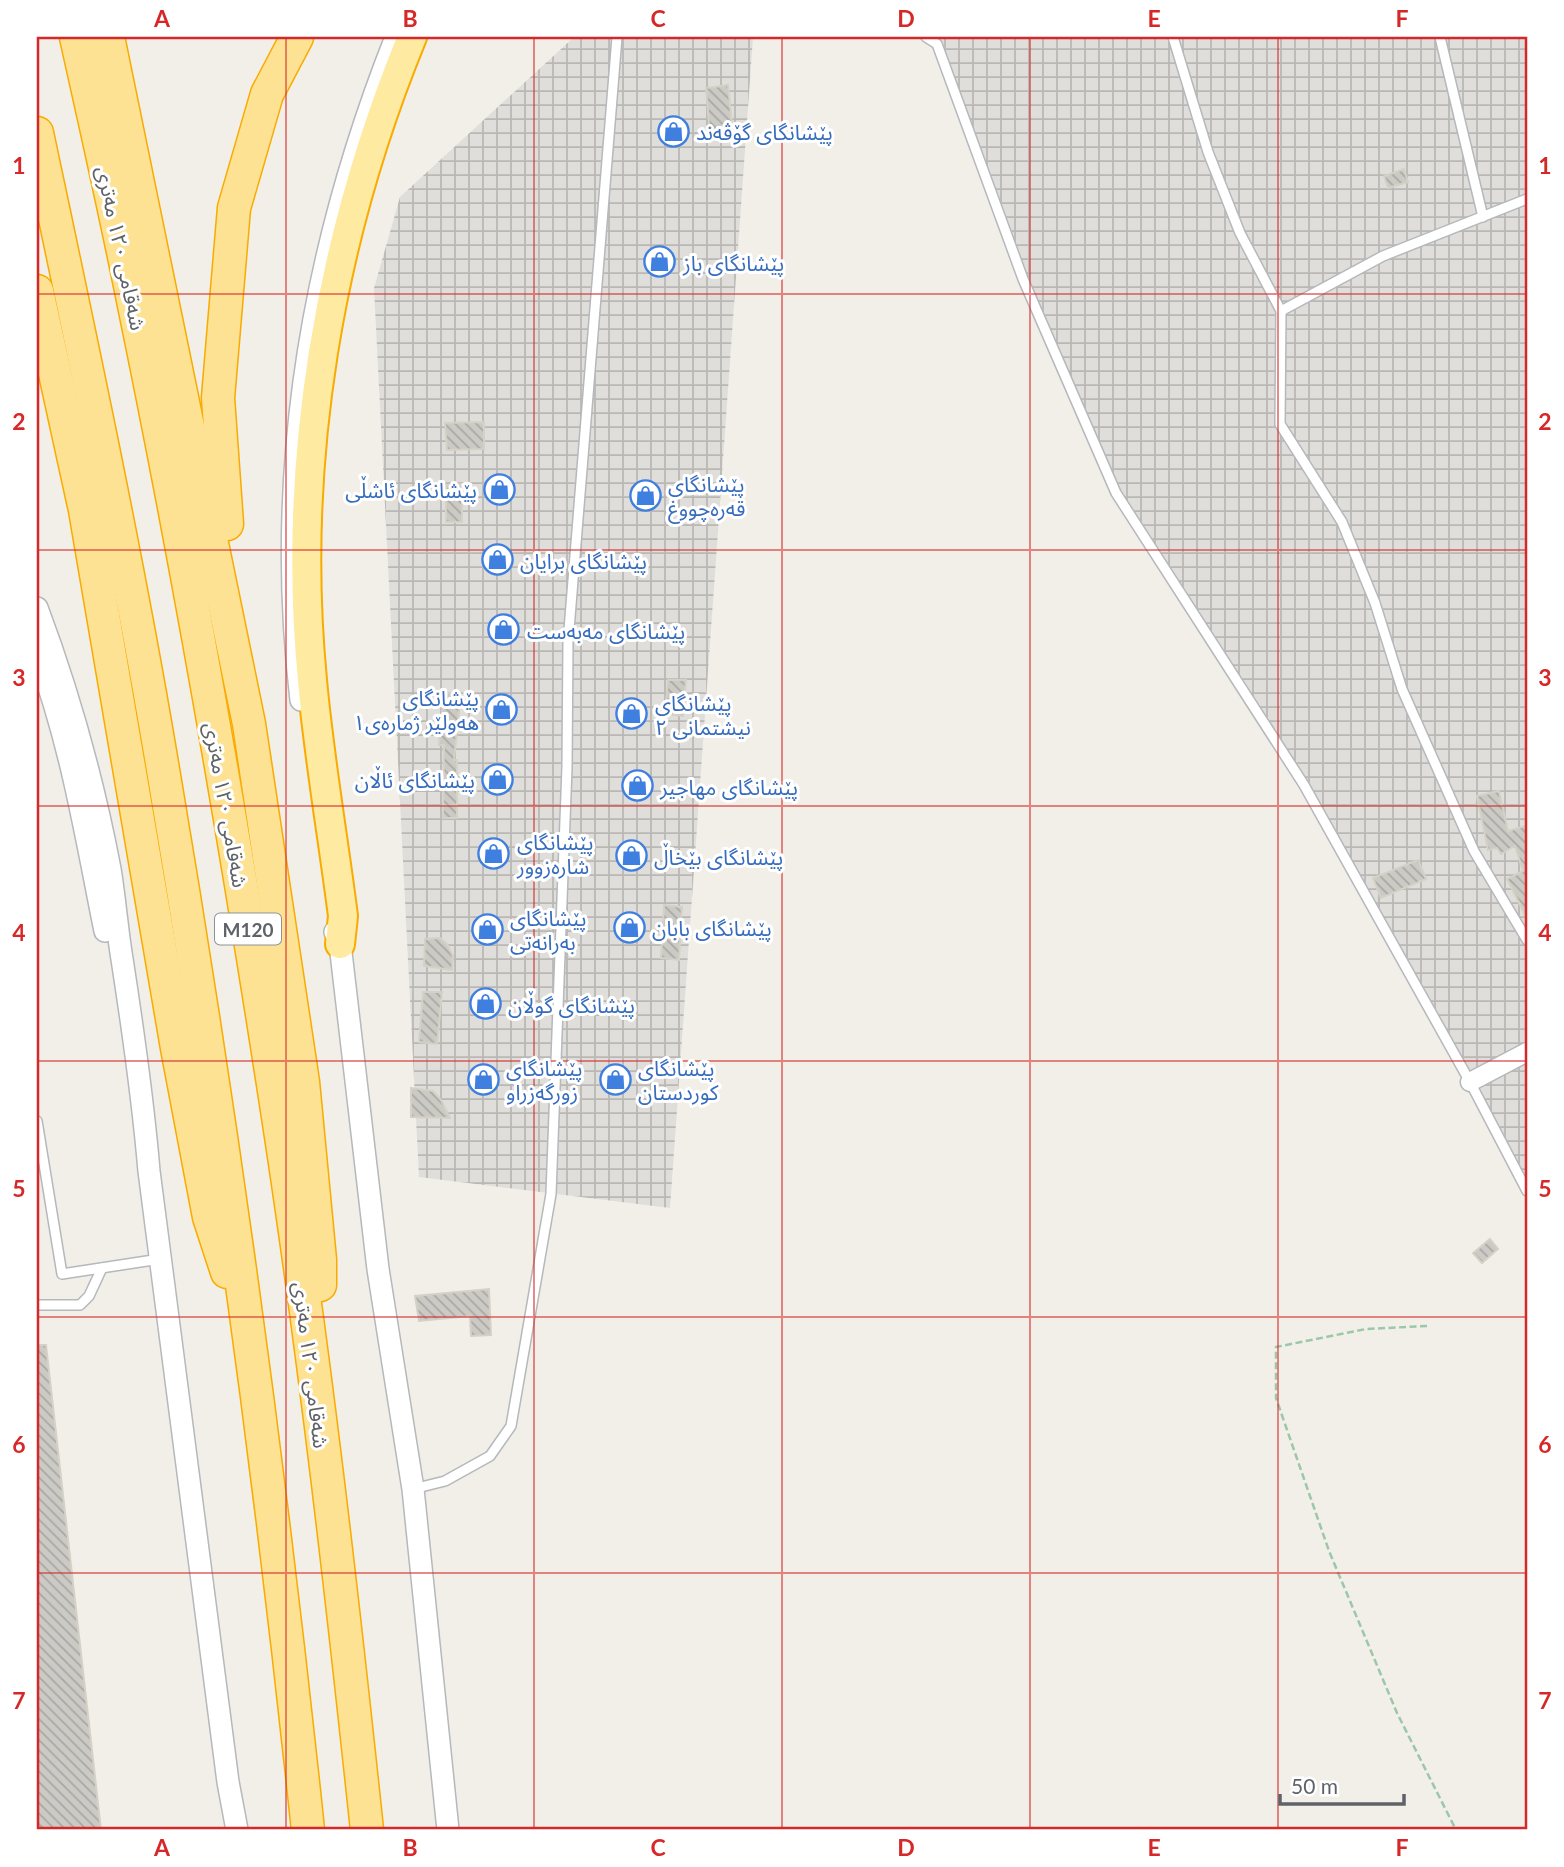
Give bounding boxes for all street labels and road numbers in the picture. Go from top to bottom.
street label: شەقامی ١٢٠ مەتری [91,164,152,333]
street label: شەقامی ١٢٠ مەتری [199,720,254,890]
road number: M120 [215,914,281,945]
street label: شەقامی ١٢٠ مەتری [288,1280,335,1450]

